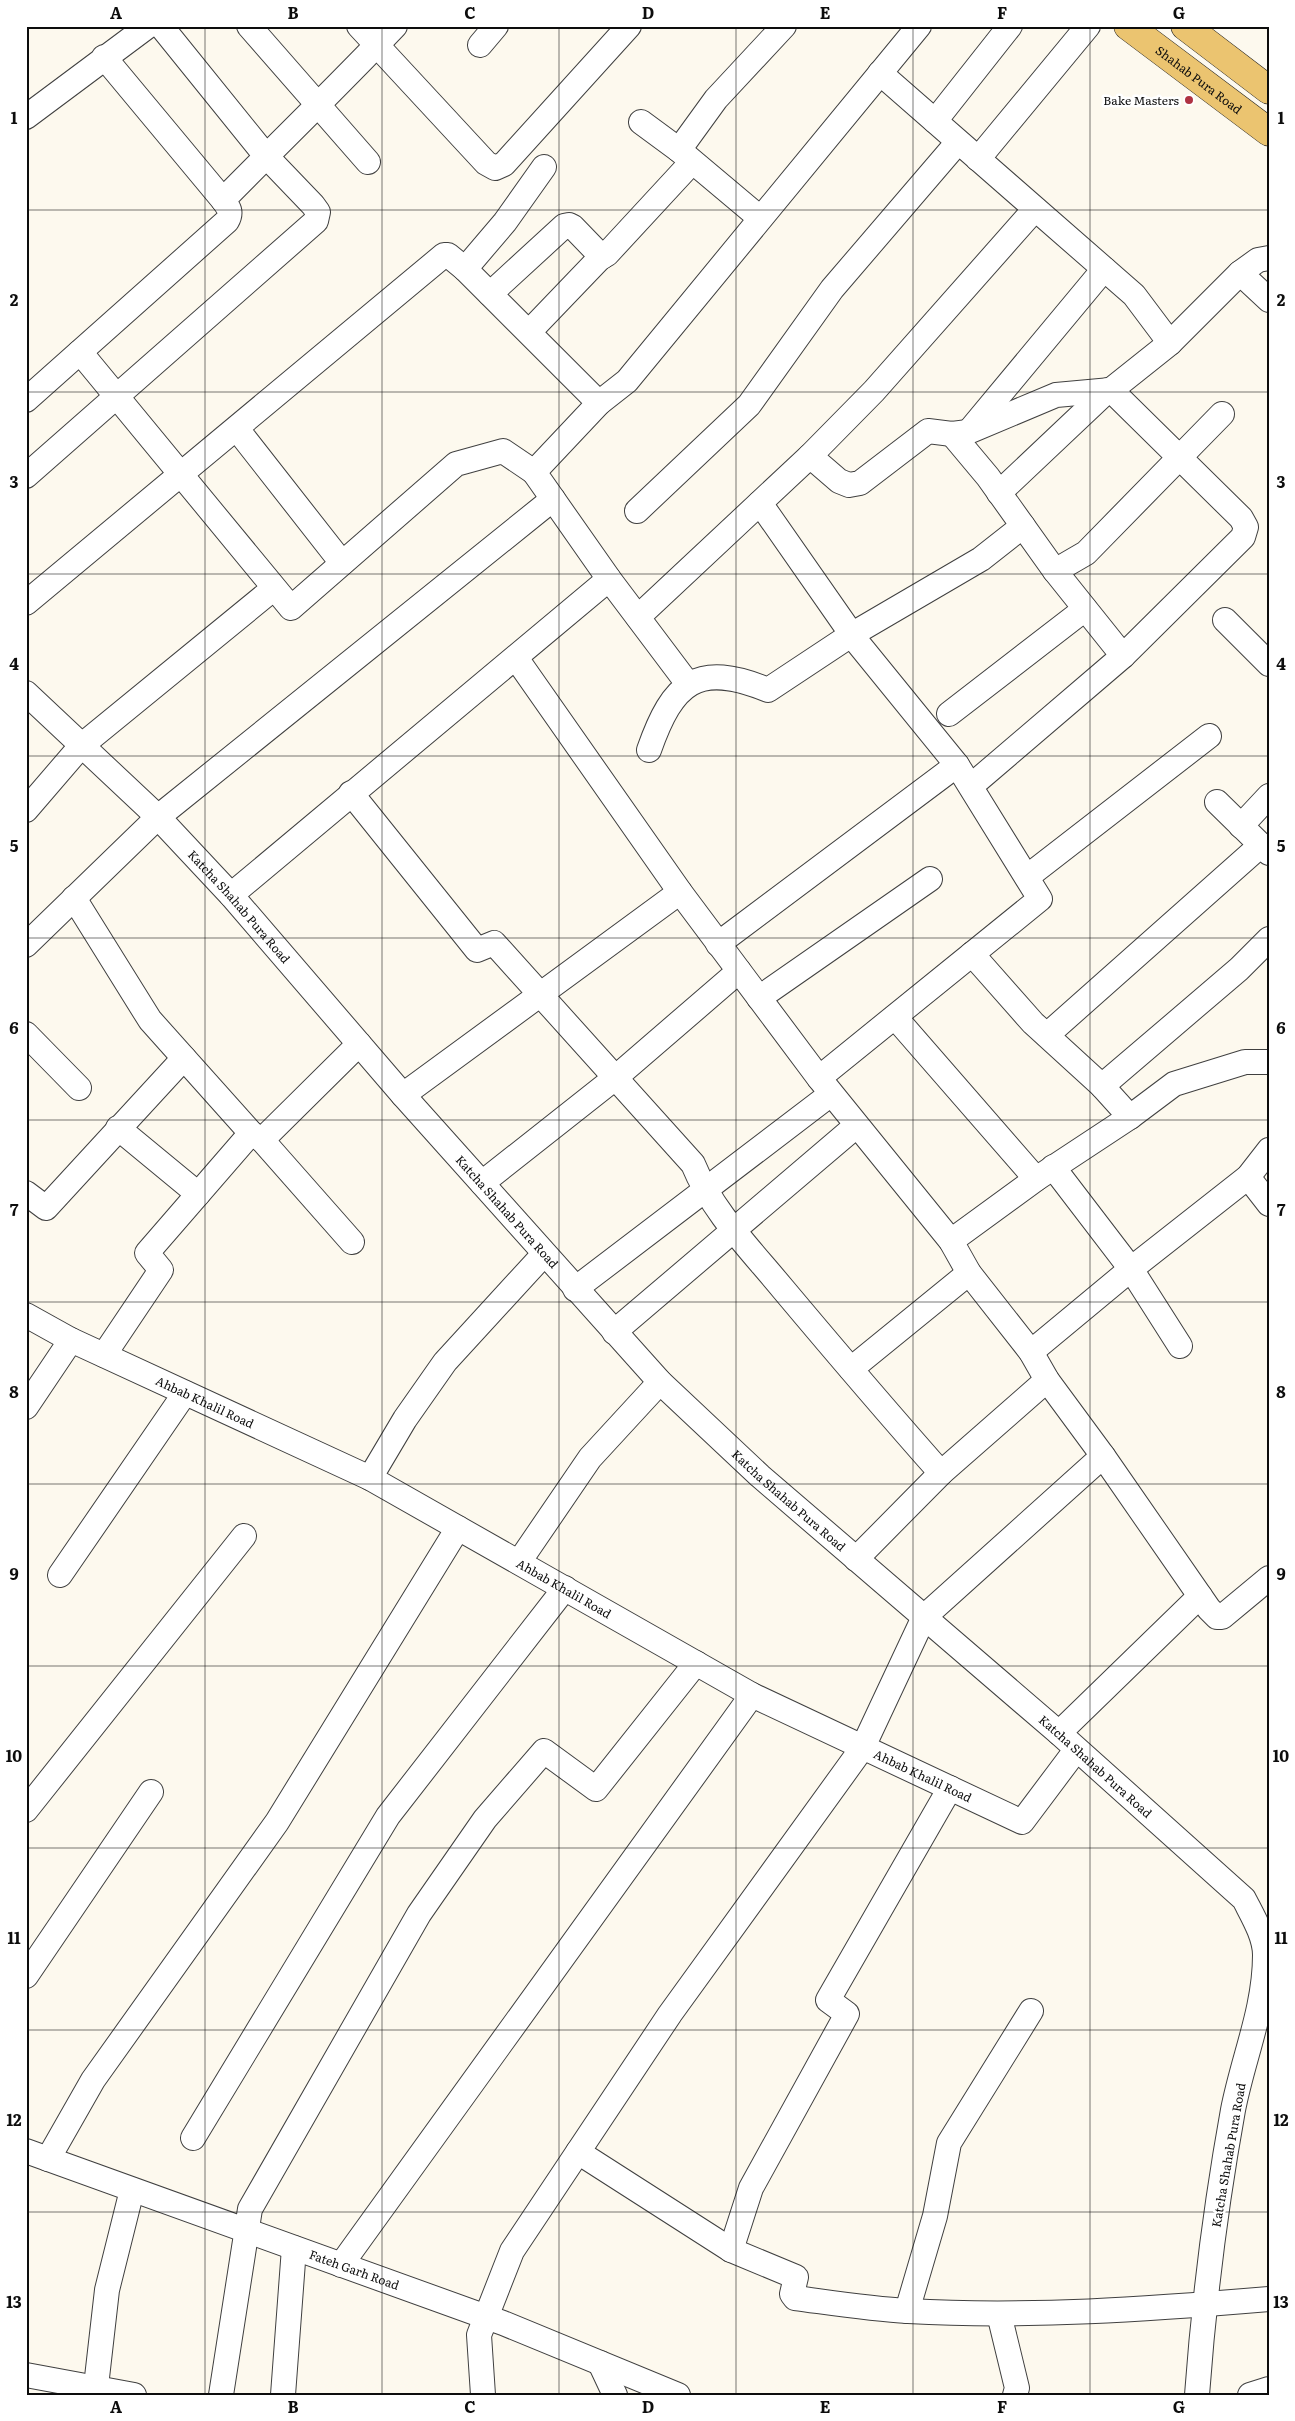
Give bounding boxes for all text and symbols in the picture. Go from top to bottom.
text: A [110,0,122,24]
text: B [287,0,299,24]
text: C [464,0,476,24]
text: D [642,0,654,24]
text: E [820,0,831,24]
text: F [997,0,1007,24]
text: G [1173,0,1185,24]
street label: Shahab Pura Road [1152,41,1247,118]
place label: Bake Masters [1103,91,1180,109]
marker: Bake Masters [1183,94,1195,106]
text: 1 [11,105,18,129]
text: 1 [1278,105,1285,129]
text: 2 [10,287,19,311]
text: 2 [1277,287,1286,311]
text: 3 [10,469,19,493]
text: 3 [1277,469,1286,493]
text: 4 [9,651,19,675]
text: 4 [1276,651,1286,675]
text: 5 [10,833,19,857]
text: 5 [1277,833,1286,857]
street label: Katcha Shahab Pura Road [184,846,295,968]
text: 6 [9,1015,19,1039]
text: 6 [1276,1015,1286,1039]
street label: Katcha Shahab Pura Road [452,1151,563,1272]
text: 7 [10,1197,19,1221]
text: 7 [1277,1197,1286,1221]
street label: Ahbab Khalil Road [153,1371,258,1433]
text: 8 [9,1379,19,1403]
text: 8 [1276,1379,1286,1403]
street label: Katcha Shahab Pura Road [728,1445,851,1556]
street label: Ahbab Khalil Road [513,1554,615,1623]
text: 9 [9,1561,19,1585]
text: 9 [1276,1561,1286,1585]
street label: Katcha Shahab Pura Road [1035,1711,1157,1822]
text: 10 [6,1743,22,1767]
text: 10 [1273,1743,1289,1767]
street label: Ahbab Khalil Road [871,1745,976,1807]
text: 11 [7,1925,21,1949]
text: 11 [1274,1925,1288,1949]
street label: Katcha Shahab Pura Road [1206,2081,1250,2229]
text: 12 [6,2107,22,2131]
text: 12 [1273,2107,1289,2131]
street label: Fateh Garh Road [307,2245,402,2294]
text: 13 [6,2289,22,2313]
text: 13 [1273,2289,1289,2313]
text: A [110,2394,122,2418]
text: B [287,2394,299,2418]
text: C [464,2394,476,2418]
text: D [642,2394,654,2418]
text: E [820,2394,831,2418]
text: F [997,2394,1007,2418]
text: G [1173,2394,1185,2418]

